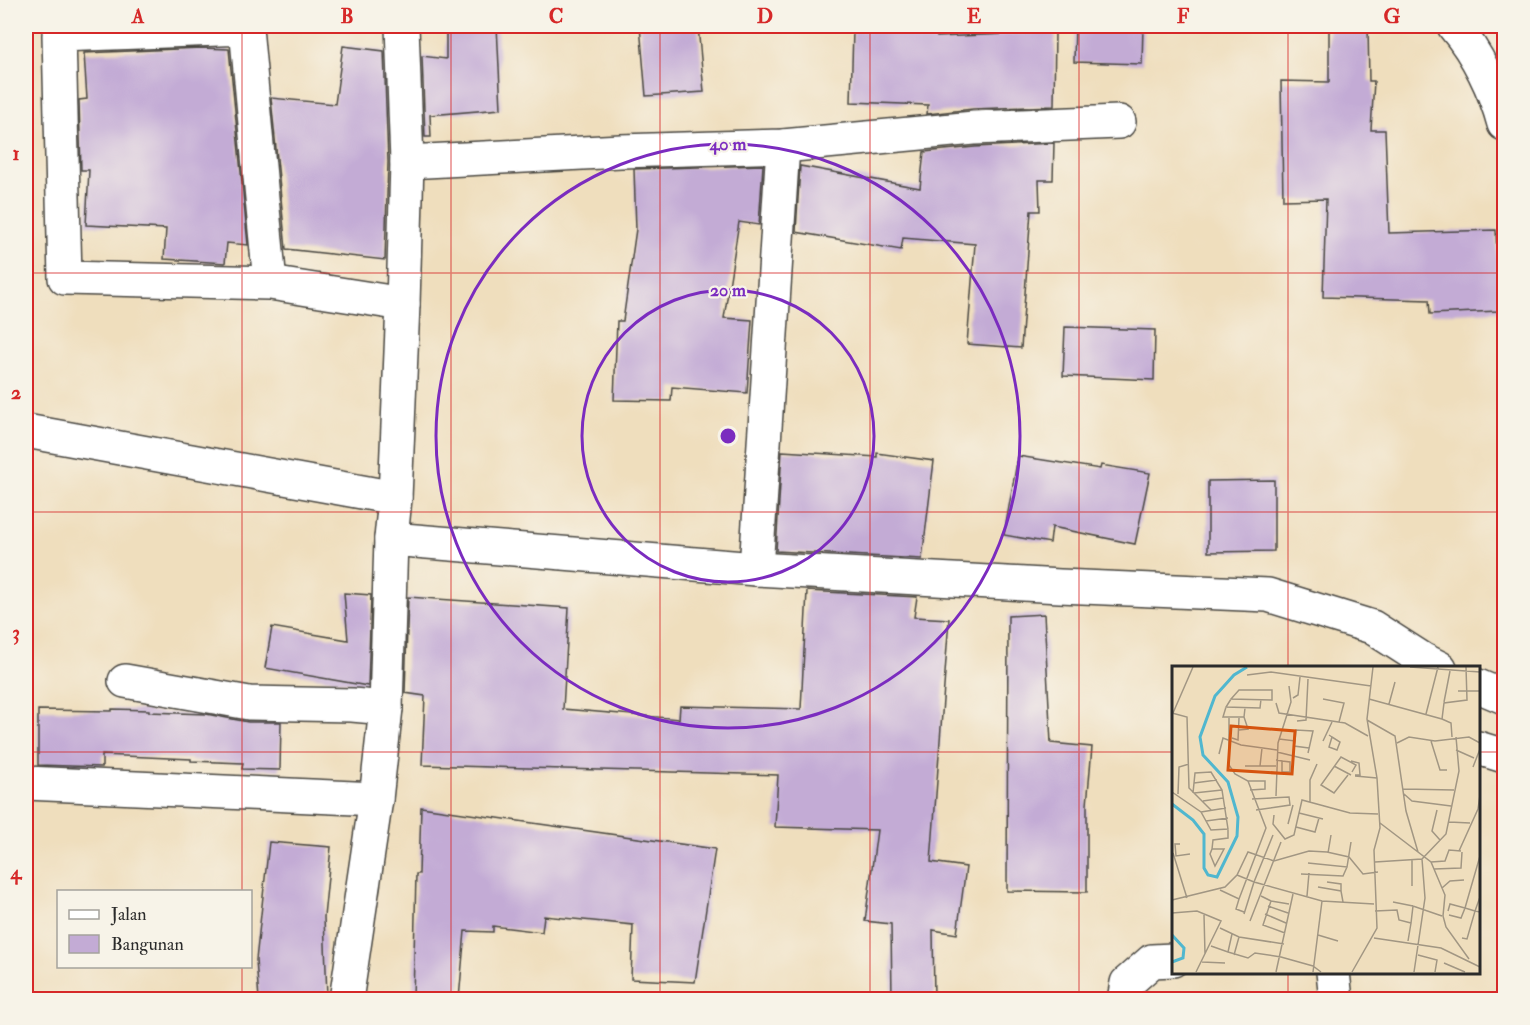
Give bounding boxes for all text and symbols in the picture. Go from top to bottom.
text: A [131,4,145,29]
text: B [340,4,354,29]
text: C [549,4,563,29]
text: D [757,4,773,29]
text: E [967,4,982,29]
text: F [1177,4,1190,29]
text: G [1384,4,1401,29]
text: 40 m [709,133,747,156]
text: 1 [12,141,20,166]
text: 20 m [710,279,747,302]
text: 2 [11,380,21,405]
centre of rings [718,426,738,446]
text: 3 [12,620,20,645]
inset map [1172,666,1479,974]
text: 4 [10,860,23,885]
legend [57,890,252,968]
text: Jalan [110,903,147,926]
text: Bangunan [111,933,184,956]

